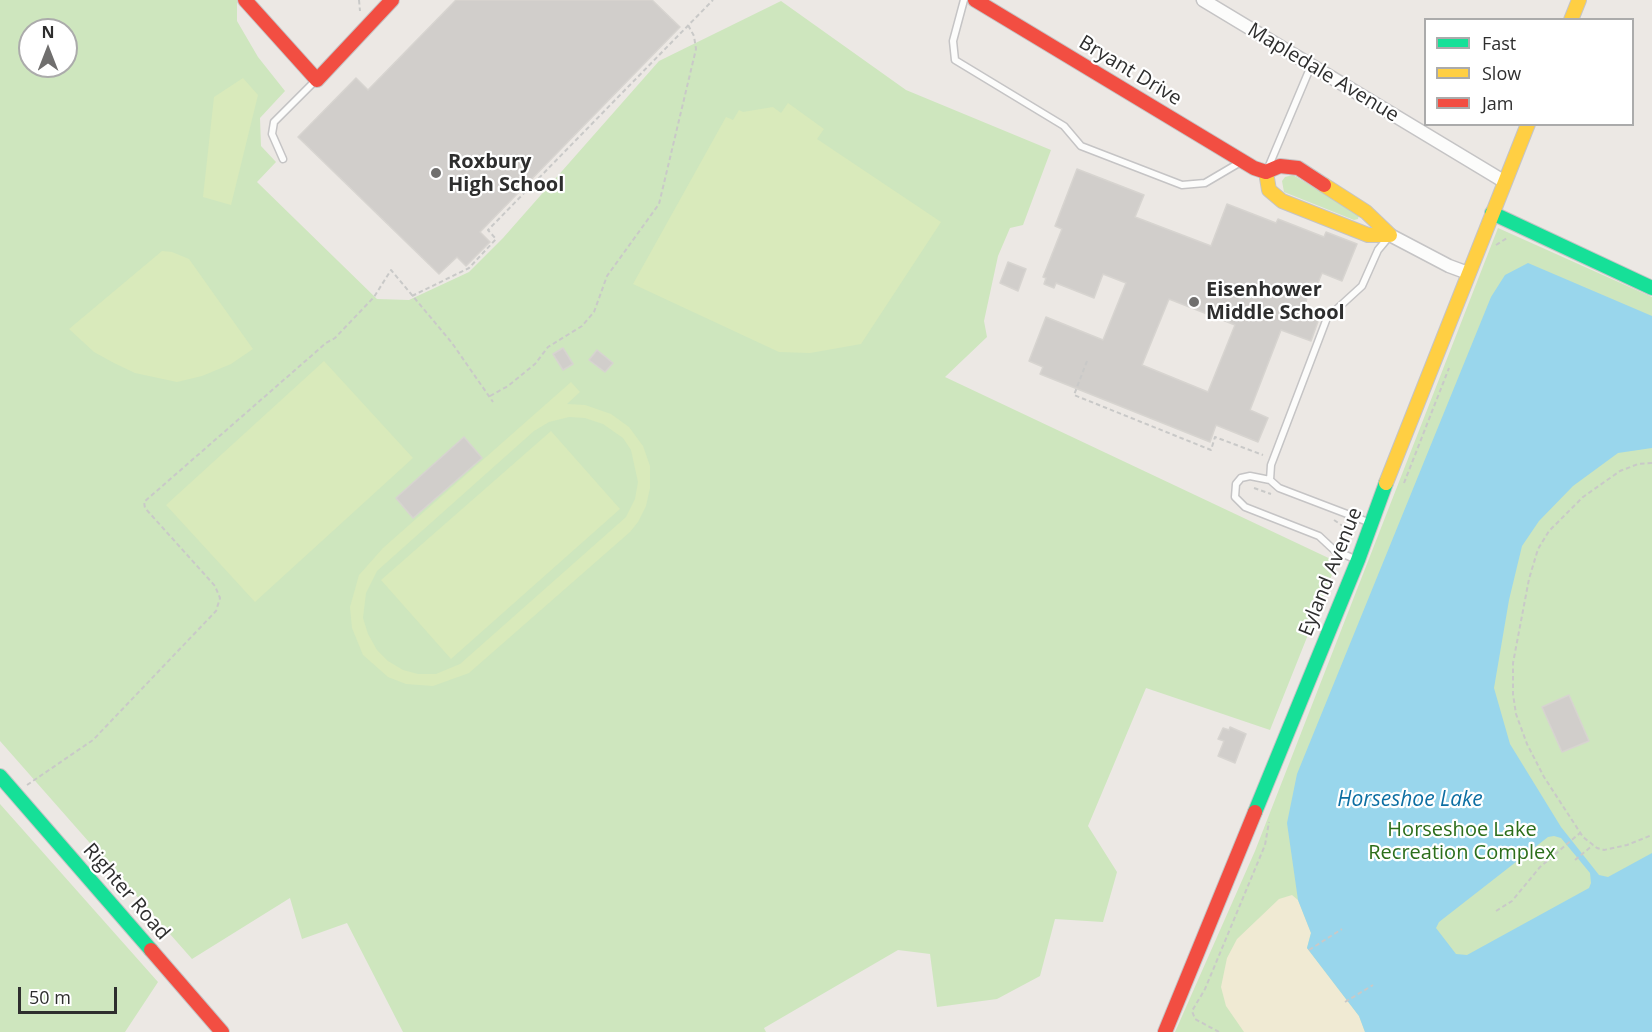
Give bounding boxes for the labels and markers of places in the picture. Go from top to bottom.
place label: Roxbury High School [448,150,564,197]
marker: Roxbury High School [429,166,443,180]
place label: Eisenhower Middle School [1206,278,1345,325]
marker: Eisenhower Middle School [1187,295,1201,309]

